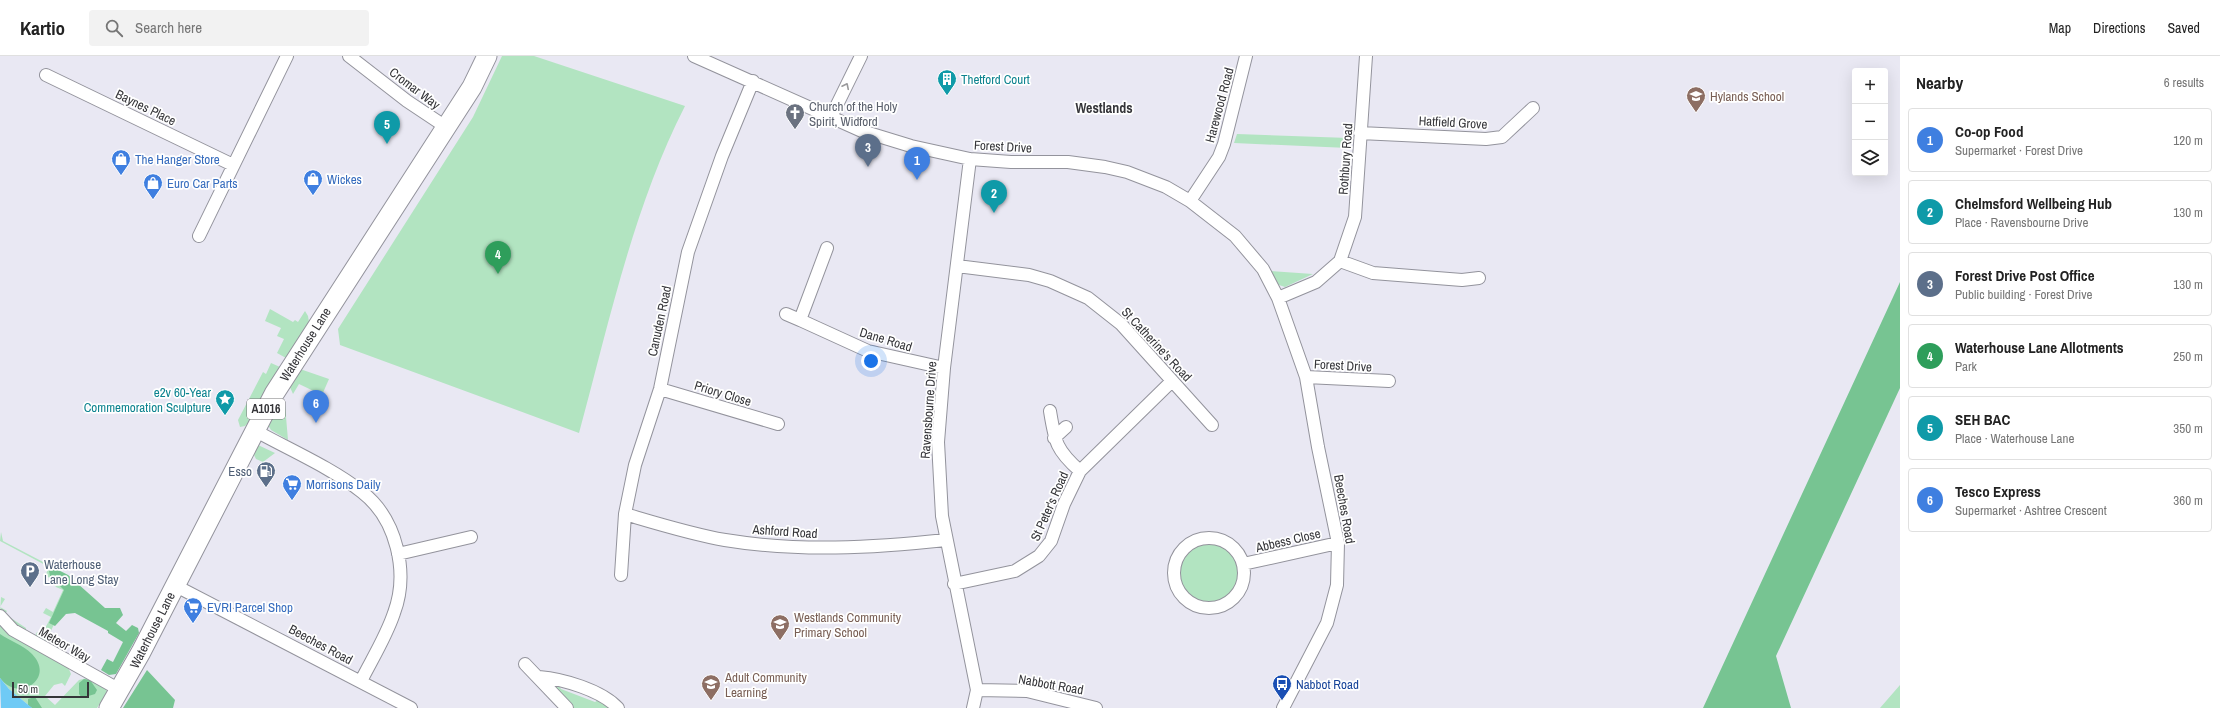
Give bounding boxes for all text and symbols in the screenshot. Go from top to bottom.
search box [89,10,369,46]
text: Kartio [20,15,65,41]
icon: search [103,17,125,39]
text: Search here [135,17,202,38]
text: Map [2049,19,2071,37]
text: Directions [2093,19,2145,37]
text: Saved [2167,19,2200,37]
street label: Cromar Way [386,64,444,113]
street label: Harewood Road [1201,66,1238,145]
building icon: Thetford Court [936,68,958,96]
map controls [1852,68,1888,176]
button: + [1852,68,1888,104]
place label: Thetford Court [961,71,1030,88]
text: Nearby [1916,71,1963,94]
text: 6 results [2164,74,2204,91]
one-way arrow [841,83,849,91]
school or university icon: Hylands School [1685,85,1707,113]
street label: Baynes Place [113,86,179,129]
place label: Hylands School [1710,88,1784,105]
place label: Church of the Holy Spirit, Widford [809,98,898,130]
district label: Westlands [1075,99,1133,117]
church icon: Church of the Holy Spirit, Widford [784,102,806,130]
button: − [1852,104,1888,140]
pin: 5 [374,111,400,144]
street label: Hatfield Grove [1418,112,1488,133]
text: Co-op Food [1955,121,2023,142]
street label: Rothbury Road [1335,123,1356,195]
text: 1 [1927,132,1933,149]
text: 120 m [2173,132,2203,149]
pin: 3 [855,134,881,167]
street label: Forest Drive [974,136,1033,157]
button: layers [1852,140,1888,176]
text: Supermarket · Forest Drive [1955,142,2083,159]
pin: 1 [904,147,930,180]
shop icon: The Hanger Store [110,148,132,176]
place label: The Hanger Store [135,151,220,168]
shop icon: Wickes [302,168,324,196]
place label: Wickes [327,171,362,188]
shop icon: Euro Car Parts [142,172,164,200]
place label: Euro Car Parts [167,175,238,192]
pin: 2 [981,180,1007,213]
text: Chelmsford Wellbeing Hub [1955,193,2112,214]
text: 2 [1927,204,1933,221]
text: 130 m [2173,204,2203,221]
text: Place · Ravensbourne Drive [1955,214,2088,231]
pin: 4 [485,241,511,274]
text: Forest Drive Post Office [1955,265,2095,286]
text: 3 [1927,276,1933,293]
text: 130 m [2173,276,2203,293]
street label: Canuden Road [644,284,675,358]
text: Public building · Forest Drive [1955,286,2093,303]
street label: Waterhouse Lane [276,304,335,384]
street label: St Catherine's Road [1118,304,1196,385]
street label: Dane Road [858,323,914,356]
text: Waterhouse Lane Allotments [1955,337,2124,358]
text: 4 [1927,348,1933,365]
text: 250 m [2173,348,2203,365]
your location [861,351,881,371]
street label: Forest Drive [1314,355,1373,376]
text: Park [1955,358,1977,375]
street label: Ravensbourne Drive [917,361,940,459]
street label: Priory Close [692,377,753,410]
place label: e2v 60-Year Commemoration Sculpture [84,384,211,416]
place icon: e2v 60-Year Commemoration Sculpture [214,388,236,416]
pin: 6 [303,390,329,423]
road number: A1016 [247,399,285,419]
text: SEH BAC [1955,409,2010,430]
text: 5 [1927,420,1933,437]
text: 350 m [2173,420,2203,437]
text: Place · Waterhouse Lane [1955,430,2074,447]
fuel station icon: Esso [255,460,277,488]
place label: Esso [228,463,252,480]
street label: St Peter's Road [1027,469,1072,544]
supermarket icon: Morrisons Daily [281,473,303,501]
street label: Beeches Road [1330,473,1359,545]
place label: Morrisons Daily [306,476,381,493]
text: Tesco Express [1955,481,2041,502]
text: 6 [1927,492,1933,509]
text: 360 m [2173,492,2203,509]
text: Supermarket · Ashtree Crescent [1955,502,2107,519]
street label: Ashford Road [751,521,818,542]
street label: Abbess Close [1253,525,1322,556]
place label: Waterhouse Lane Long Stay [44,556,119,588]
parking icon: Waterhouse Lane Long Stay [19,560,41,588]
street label: Waterhouse Lane [126,589,179,671]
supermarket icon: EVRI Parcel Shop [182,596,204,624]
place label: EVRI Parcel Shop [207,599,293,616]
place label: Westlands Community Primary School [794,609,902,641]
school or university icon: Westlands Community Primary School [769,613,791,641]
street label: Beeches Road [286,621,356,668]
street label: Meteor Way [36,623,94,666]
place label: Adult Community Learning [724,669,807,701]
street label: Nabbott Road [1017,670,1085,699]
school or university icon: Adult Community Learning [700,673,722,701]
bus stop icon: Nabbot Road [1271,673,1293,701]
place label: Nabbot Road [1296,676,1359,693]
scale bar [12,680,89,699]
text: 50 m [18,682,38,696]

